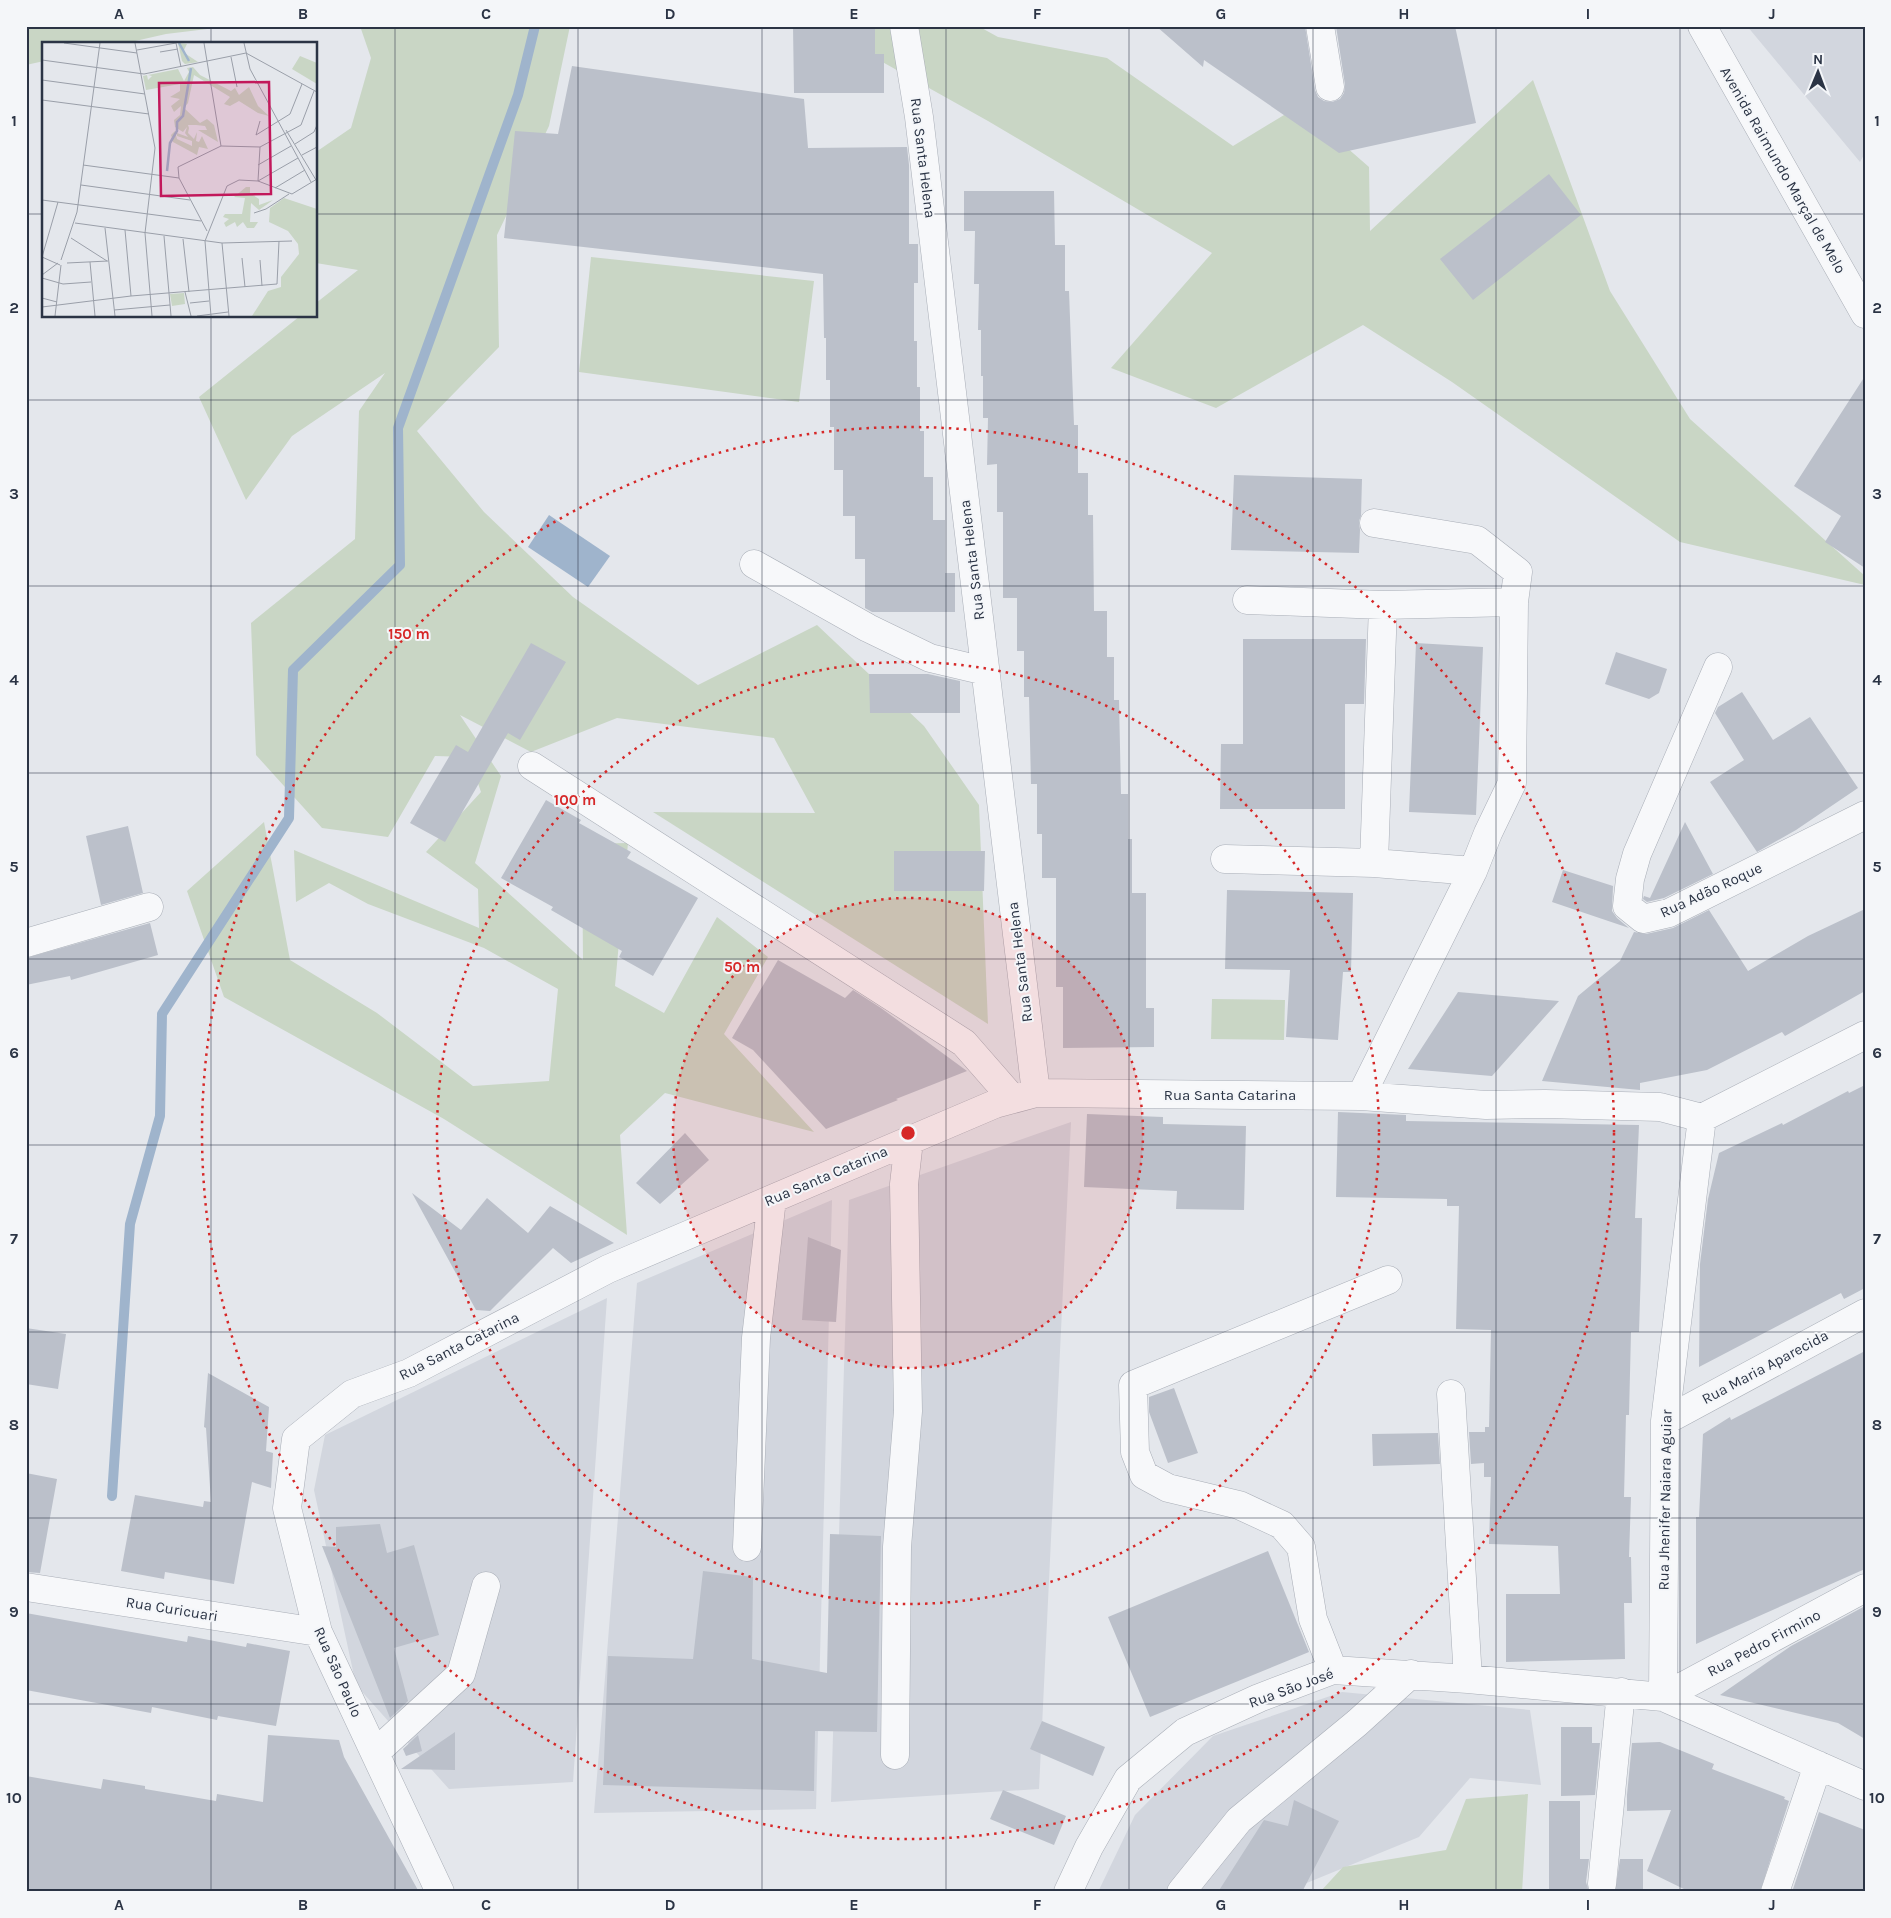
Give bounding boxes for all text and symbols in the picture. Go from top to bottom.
text: A [114,4,124,23]
text: B [298,4,308,23]
text: C [481,4,491,23]
text: D [665,4,676,23]
text: E [849,4,859,23]
text: F [1033,4,1042,23]
text: G [1216,4,1226,23]
text: H [1398,4,1410,23]
text: I [1586,4,1590,23]
text: J [1768,4,1776,23]
inset map [42,42,318,318]
north arrow [1794,48,1844,98]
text: N [1813,51,1823,68]
street label: Avenida Raimundo Marçal de Melo [1716,63,1850,277]
street label: Rua Santa Helena [907,97,939,219]
text: 1 [11,111,17,130]
text: 1 [1874,111,1880,130]
text: 2 [9,298,19,317]
text: 2 [1872,298,1882,317]
text: 3 [9,484,19,503]
text: 3 [1872,484,1882,503]
street label: Rua Santa Helena [956,499,988,621]
text: 150 m [388,625,430,643]
text: 4 [9,670,19,689]
text: 4 [1872,670,1882,689]
text: 100 m [554,791,596,809]
text: 5 [9,857,19,876]
text: 5 [1872,857,1882,876]
street label: Rua Adão Roque [1657,858,1765,922]
street label: Rua Santa Helena [1004,901,1036,1023]
text: 50 m [724,958,760,976]
text: 6 [9,1043,19,1062]
text: 6 [1872,1043,1882,1062]
street label: Rua Santa Catarina [1164,1086,1296,1104]
centre of rings [899,1124,917,1142]
street label: Rua Santa Catarina [762,1142,890,1210]
text: 7 [10,1229,18,1248]
text: 7 [1873,1229,1881,1248]
street label: Rua Santa Catarina [396,1308,522,1384]
street label: Rua Maria Aparecida [1699,1326,1831,1408]
street label: Rua Jhenifer Naiara Aguiar [1654,1409,1676,1591]
text: 8 [9,1415,19,1434]
text: 8 [1872,1415,1882,1434]
street label: Rua Curicuari [125,1593,219,1625]
text: 9 [9,1602,19,1621]
text: 9 [1872,1602,1882,1621]
street label: Rua Pedro Firmino [1704,1606,1824,1680]
street label: Rua São Paulo [310,1624,366,1720]
street label: Rua São José [1246,1664,1336,1712]
text: 10 [6,1788,22,1807]
text: 10 [1869,1788,1885,1807]
text: A [114,1895,124,1914]
text: B [298,1895,308,1914]
text: C [481,1895,491,1914]
text: D [665,1895,676,1914]
text: E [849,1895,859,1914]
text: F [1033,1895,1042,1914]
text: G [1216,1895,1226,1914]
text: H [1398,1895,1410,1914]
text: I [1586,1895,1590,1914]
text: J [1768,1895,1776,1914]

